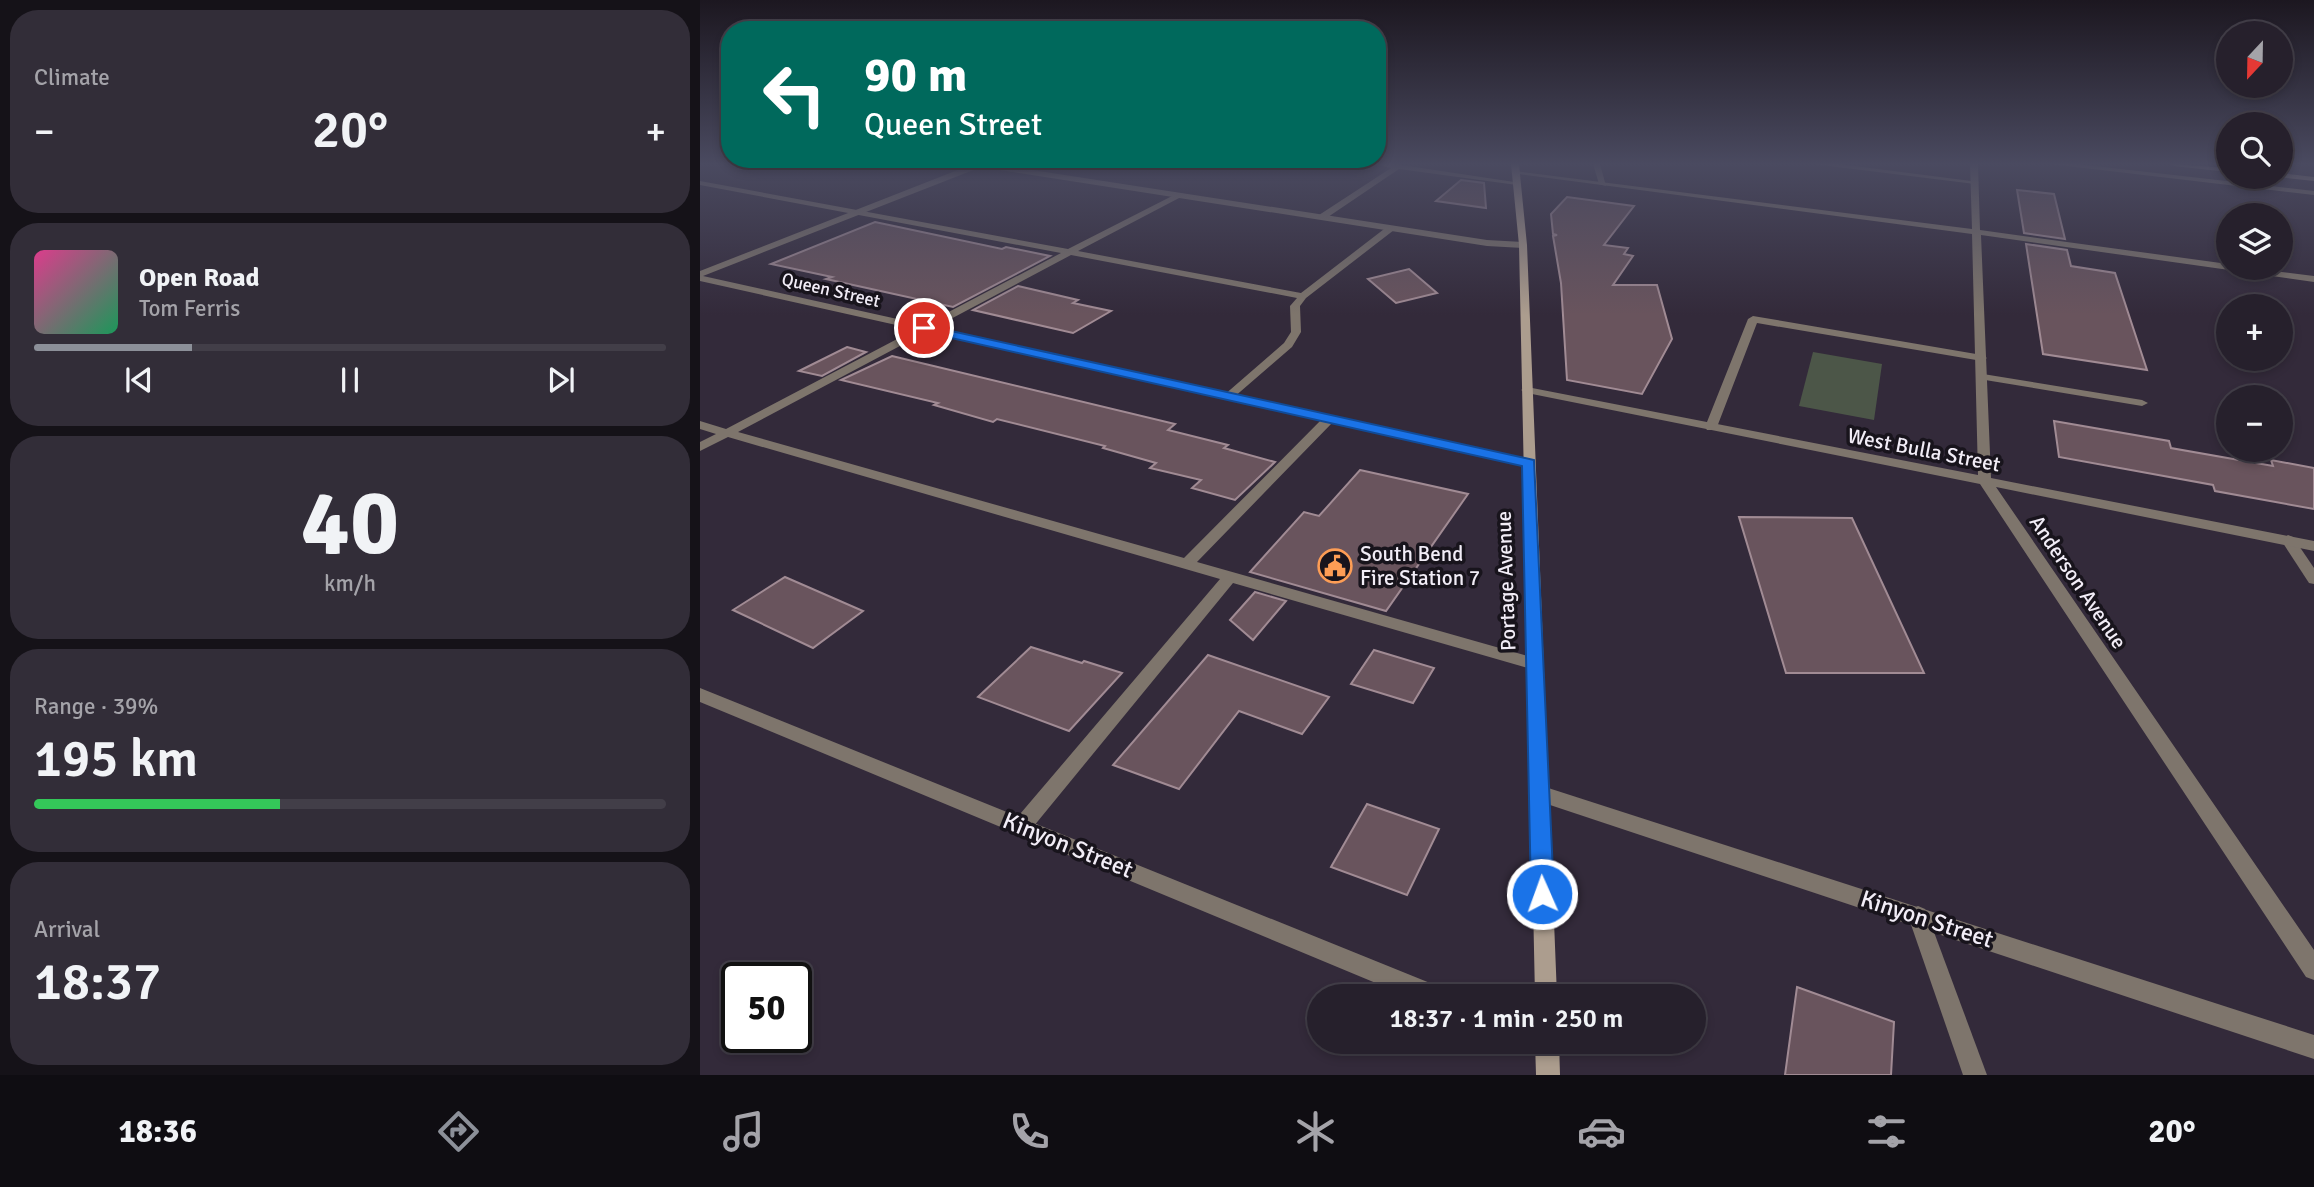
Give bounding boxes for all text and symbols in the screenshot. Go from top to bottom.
north arrow [2216,21,2292,98]
map controls [2216,21,2293,462]
text: 90 m [864,45,967,105]
icon: left [749,49,840,140]
text: Climate [34,63,110,92]
text: 20° [312,98,388,162]
text: Queen Street [864,105,1042,144]
text: − [34,108,55,155]
text: + [645,108,666,155]
button: search [2216,112,2293,189]
button: layers [2216,203,2293,280]
text: Open Road [139,262,260,294]
street label: Queen Street [780,268,882,312]
text: Tom Ferris [139,294,240,323]
button: + [2216,294,2293,371]
pin [894,298,954,358]
icon: arrive [905,309,943,347]
icon: previous [120,361,158,399]
icon: pause [331,361,369,399]
icon: next [542,361,580,399]
button: − [2216,385,2293,462]
street label: West Bulla Street [1845,422,2003,478]
text: 40 [301,467,399,580]
street label: Portage Avenue [1491,510,1521,652]
street label: Anderson Avenue [2024,510,2132,654]
place label: South Bend Fire Station 7 [1360,541,1480,591]
public building icon: South Bend Fire Station 7 [1316,547,1354,585]
text: km/h [324,569,376,598]
text: Range · 39% [34,692,158,721]
text: 195 km [34,727,198,791]
street label: Kinyon Street [998,805,1138,885]
position arrow [1505,857,1579,931]
street label: Kinyon Street [1857,883,1997,955]
text: Arrival [34,915,100,944]
text: 18:37 [34,950,161,1014]
speed limit sign: 50 [721,962,812,1053]
text: 18:37 · 1 min · 250 m [1390,1003,1623,1035]
icon: directions [434,1107,483,1156]
icon: music [719,1107,768,1156]
icon: phone [1005,1107,1054,1156]
icon: climate [1291,1107,1340,1156]
icon: car [1577,1107,1626,1156]
icon: filters [1862,1107,1911,1156]
text: 18:36 [118,1112,197,1151]
text: 20° [2148,1112,2196,1151]

